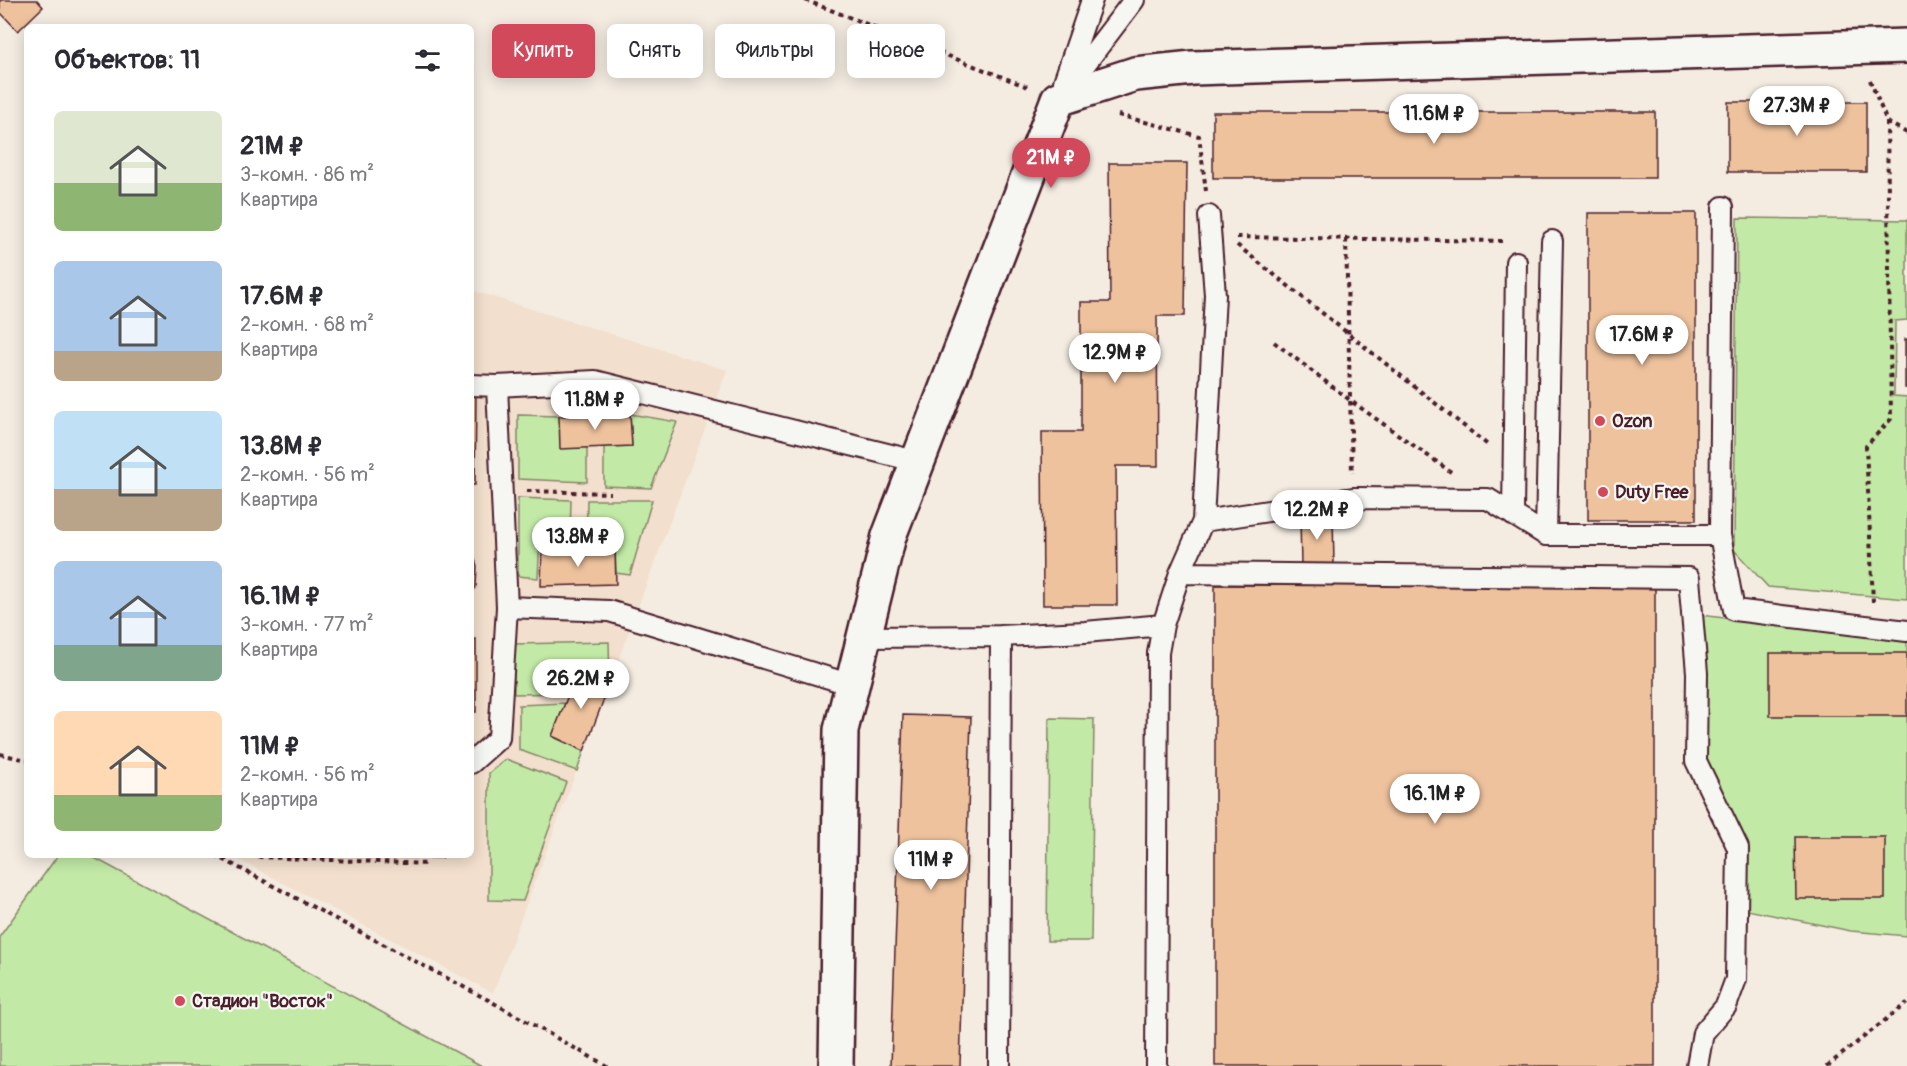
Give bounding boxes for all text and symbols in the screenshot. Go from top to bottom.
chip: Купить [492,24,595,78]
chip: Снять [607,24,703,78]
chip: Фильтры [715,24,835,78]
chip: Новое [847,24,945,78]
text: Объектов: 11 [54,44,200,76]
icon: filters [411,44,444,77]
pin: 27.3M ₽ [1742,86,1852,137]
text: 27.3M ₽ [1763,93,1831,118]
pin: 11.6M ₽ [1379,94,1489,145]
text: 11.6M ₽ [1403,101,1465,126]
text: 21M ₽ [240,130,305,162]
icon: home [102,135,174,207]
pin: 21M ₽ [1009,138,1093,189]
text: 21M ₽ [1026,145,1076,170]
text: 3-комн. · 86 m² [240,162,374,187]
text: Квартира [240,187,318,212]
text: 17.6M ₽ [240,280,325,312]
icon: home [102,285,174,357]
text: 2-комн. · 68 m² [240,312,374,337]
pin: 17.6M ₽ [1587,315,1697,366]
text: 17.6M ₽ [1609,322,1675,347]
pin: 12.9M ₽ [1060,333,1170,384]
text: Квартира [240,337,318,362]
text: 12.9M ₽ [1083,340,1147,365]
pin: 11.8M ₽ [540,380,650,431]
text: 11.8M ₽ [565,387,625,412]
place label: Ozon [1612,410,1652,433]
marker: Ozon [1593,414,1607,428]
text: 13.8M ₽ [240,430,323,462]
icon: home [102,435,174,507]
text: 2-комн. · 56 m² [240,462,375,487]
place label: Duty Free [1615,481,1690,504]
marker: Duty Free [1596,485,1610,499]
text: Квартира [240,487,318,512]
pin: 12.2M ₽ [1262,490,1372,541]
text: 12.2M ₽ [1284,497,1350,522]
pin: 13.8M ₽ [523,517,633,568]
text: 13.8M ₽ [546,524,610,549]
text: 16.1M ₽ [240,580,321,612]
icon: home [102,585,174,657]
text: 3-комн. · 77 m² [240,612,374,637]
text: Квартира [240,637,318,662]
pin: 26.2M ₽ [526,659,636,710]
text: 26.2M ₽ [546,666,616,691]
text: 11M ₽ [240,730,300,762]
icon: home [102,735,174,807]
text: 2-комн. · 56 m² [240,762,375,787]
pin: 16.1M ₽ [1380,774,1490,825]
text: 16.1M ₽ [1404,781,1466,806]
text: Квартира [240,787,318,812]
pin: 11M ₽ [889,840,973,891]
text: 11M ₽ [908,847,954,872]
place label: Стадион "Восток" [192,990,333,1013]
marker: Стадион "Восток" [173,994,187,1008]

